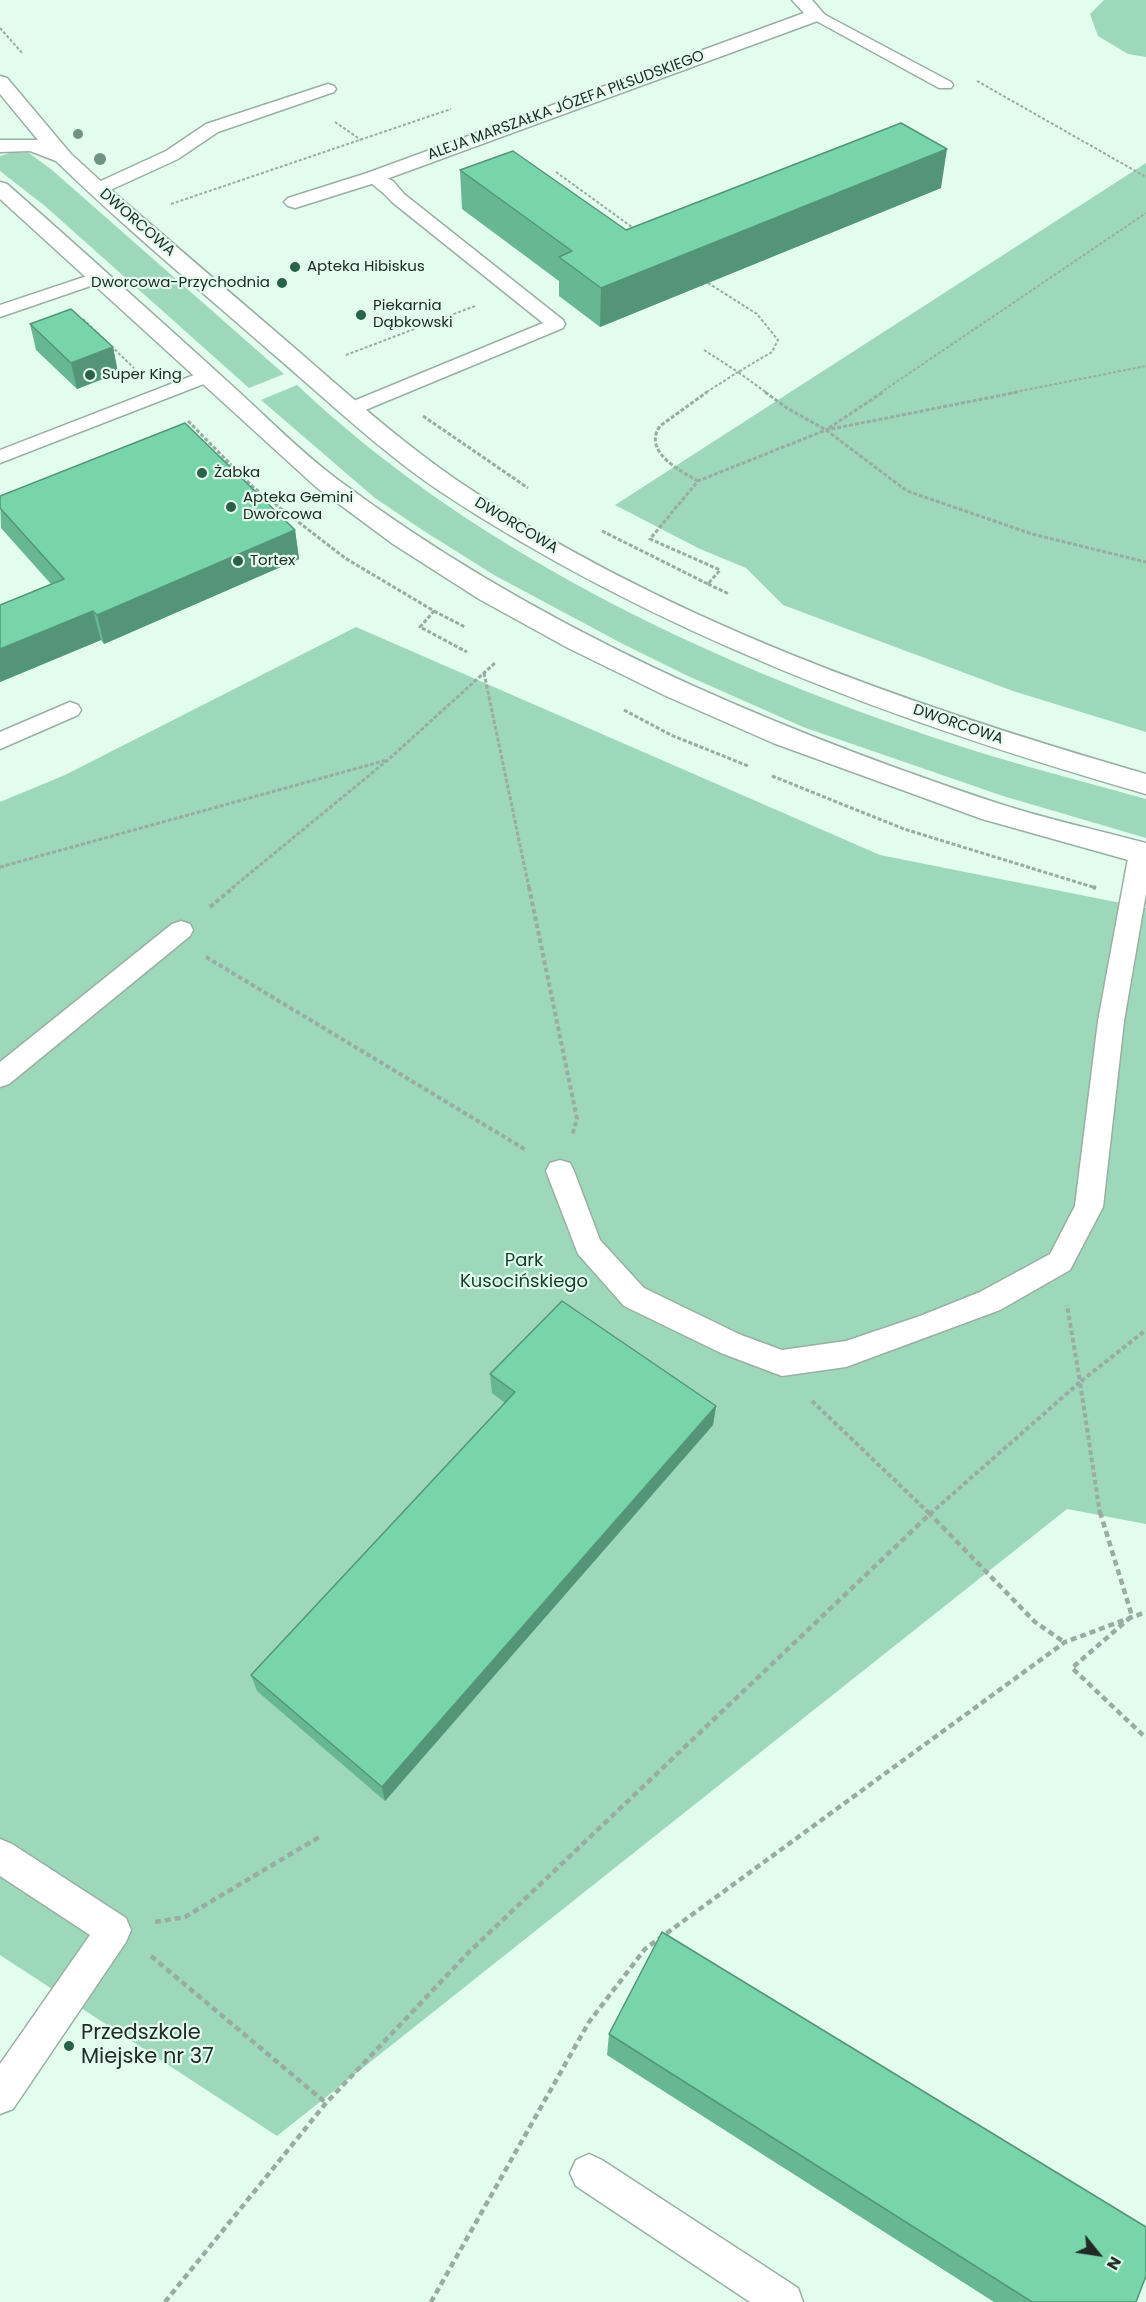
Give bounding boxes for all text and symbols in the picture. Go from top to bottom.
street label: ALEJA MARSZAŁKA JÓZEFA PIŁSUDSKIEGO [425,47,707,165]
street label: DWORCOWA [96,185,178,261]
place label: Apteka Hibiskus [307,258,425,276]
marker: Apteka Hibiskus [288,260,302,274]
place label: Dworcowa-Przychodnia [91,274,270,292]
marker: Dworcowa-Przychodnia [275,276,289,290]
place label: Piekarnia Dąbkowski [373,297,453,332]
marker: Piekarnia Dąbkowski [354,308,368,322]
place label: Super King [102,366,182,384]
marker: Super King [83,368,97,382]
place label: Żabka [214,464,260,482]
marker: Żabka [195,466,209,480]
place label: Apteka Gemini Dworcowa [243,489,353,524]
street label: DWORCOWA [471,494,561,558]
marker: Apteka Gemini Dworcowa [224,500,238,514]
place label: Tortex [250,552,295,570]
marker: Tortex [231,554,245,568]
street label: DWORCOWA [911,701,1005,749]
park label: Park Kusocińskiego [460,1250,588,1292]
place label: Przedszkole Miejske nr 37 [81,2021,214,2071]
marker: Przedszkole Miejske nr 37 [62,2039,76,2053]
north arrow [1068,2224,1128,2284]
text: N [1101,2252,1127,2274]

